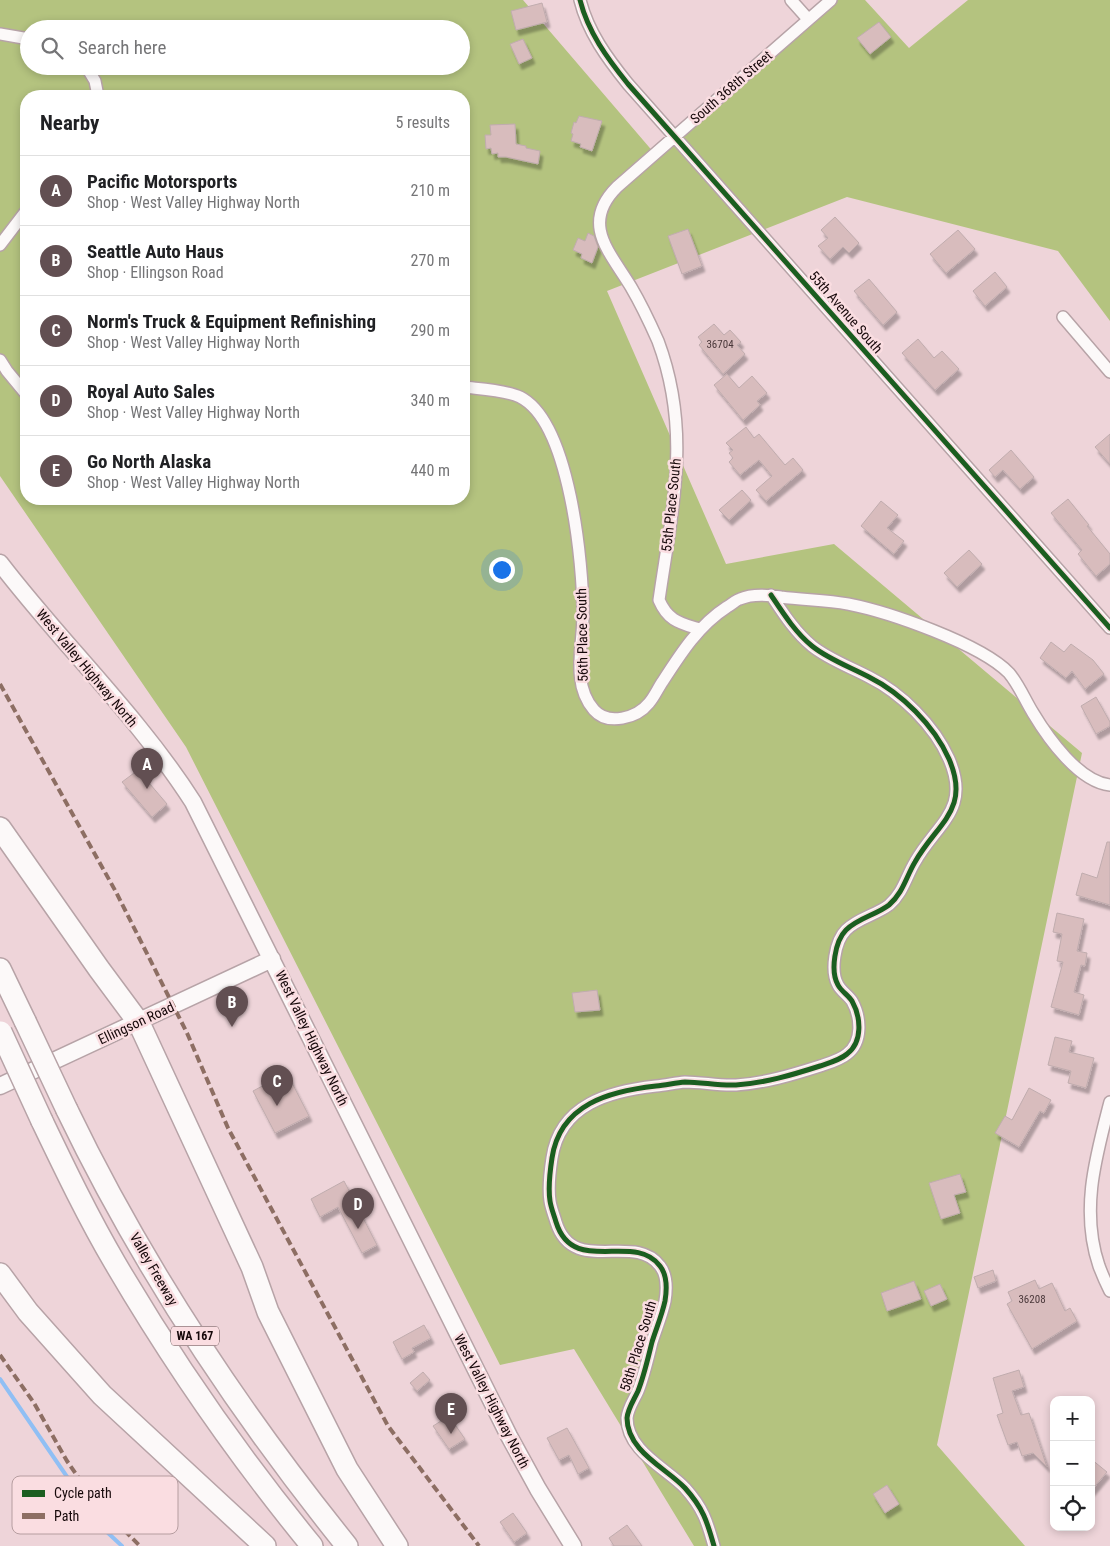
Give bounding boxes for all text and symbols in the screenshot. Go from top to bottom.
search box [20,20,470,75]
icon: search [38,34,66,62]
text: Search here [78,36,166,59]
street label: South 368th Street [687,47,775,127]
text: Nearby [40,111,99,135]
text: 5 results [395,113,450,132]
text: Pacific Motorsports [87,170,238,193]
text: A [51,181,61,200]
text: 210 m [411,181,450,200]
text: Shop · West Valley Highway North [87,193,300,212]
text: Seattle Auto Haus [87,240,224,263]
text: B [52,251,60,270]
text: 270 m [411,251,450,270]
text: Shop · Ellingson Road [87,263,224,282]
street label: 55th Avenue South [806,268,886,356]
text: Norm's Truck & Equipment Refinishing [87,310,376,333]
text: C [51,321,61,340]
text: 290 m [411,321,450,340]
text: Shop · West Valley Highway North [87,333,300,352]
house number: 36704 [706,338,734,351]
text: Royal Auto Sales [87,380,215,403]
text: D [51,391,61,410]
text: 340 m [411,391,450,410]
text: Shop · West Valley Highway North [87,403,300,422]
text: Go North Alaska [87,450,211,473]
street label: 55th Place South [658,458,684,552]
text: E [52,461,60,480]
text: 440 m [411,461,450,480]
text: Shop · West Valley Highway North [87,473,300,492]
your location [489,557,515,583]
street label: 56th Place South [573,588,591,682]
street label: West Valley Highway North [33,606,141,730]
pin: A [131,748,163,789]
street label: West Valley Highway North [272,968,352,1108]
pin: B [216,986,248,1027]
street label: Ellingson Road [96,998,176,1048]
pin: C [261,1065,293,1106]
pin: D [342,1188,374,1229]
street label: Valley Freeway [127,1230,181,1308]
house number: 36208 [1018,1293,1046,1306]
street label: 58th Place South [617,1299,659,1393]
road number: WA 167 [171,1326,219,1345]
street label: West Valley Highway North [451,1331,533,1471]
pin: E [435,1393,467,1434]
map controls [1050,1396,1095,1531]
button: + [1050,1396,1095,1441]
button: − [1050,1441,1095,1486]
legend [12,1476,178,1534]
text: Cycle path [54,1485,112,1501]
button: locate [1050,1486,1095,1531]
text: Path [54,1508,79,1524]

